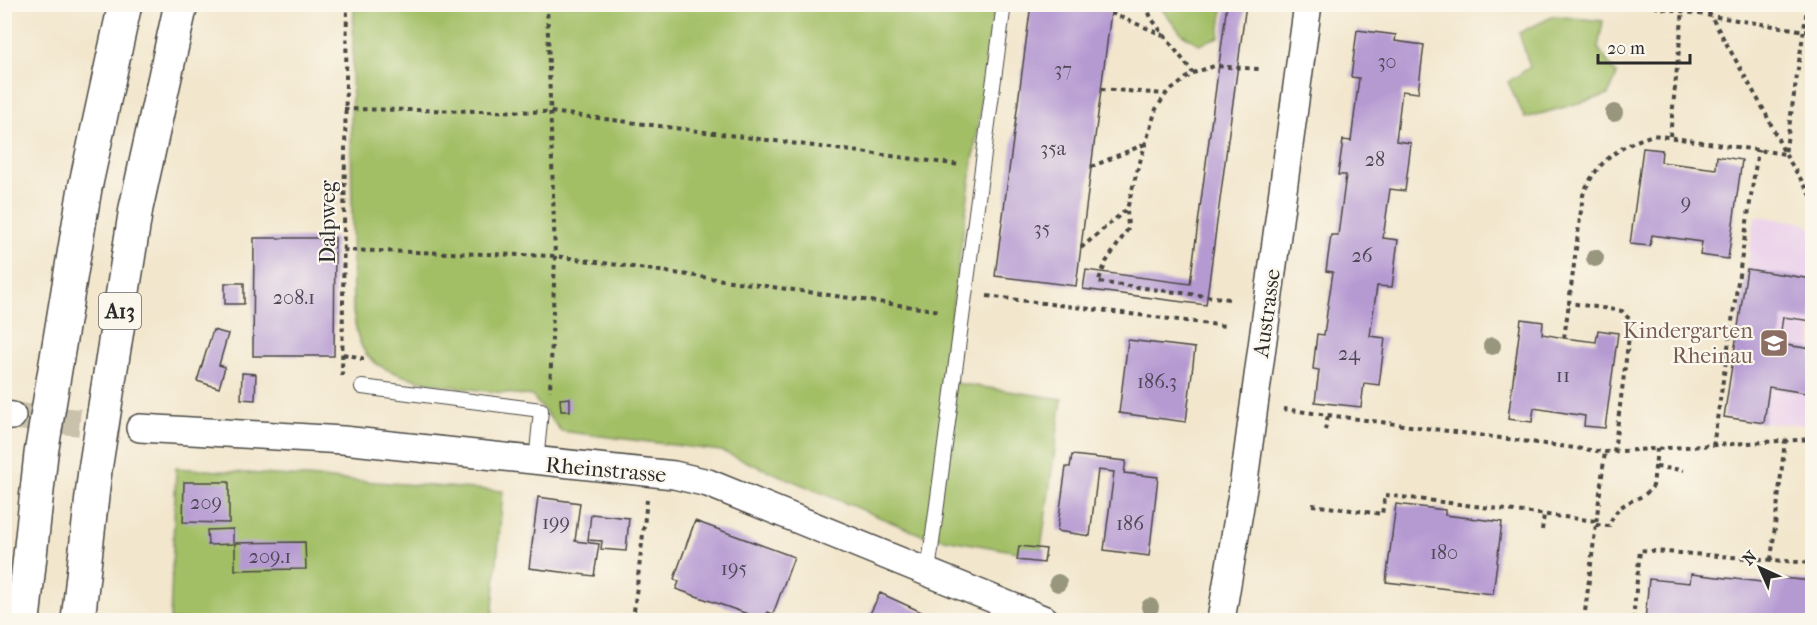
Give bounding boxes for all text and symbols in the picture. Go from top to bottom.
scale bar [1598,27,1690,65]
text: 20 m [1607,38,1645,59]
house number: 30 [1377,50,1397,73]
house number: 37 [1054,58,1072,81]
house number: 35a [1040,137,1067,160]
house number: 28 [1365,148,1385,171]
street label: Dalpweg [315,180,341,264]
house number: 9 [1681,191,1691,214]
house number: 35 [1034,217,1050,240]
house number: 26 [1351,244,1373,267]
street label: Austrasse [1248,267,1286,360]
house number: 208.1 [273,286,315,309]
road number: A13 [99,293,141,329]
place label: Kindergarten Rheinau [1623,318,1754,369]
school or university icon: Kindergarten Rheinau [1758,327,1790,359]
house number: 24 [1338,342,1361,365]
house number: 11 [1556,364,1570,387]
house number: 186.3 [1137,370,1177,393]
street label: Rheinstrasse [545,452,667,488]
house number: 209 [190,491,222,514]
house number: 199 [542,511,570,534]
house number: 186 [1116,512,1144,535]
north arrow [1730,538,1790,598]
house number: 180 [1430,541,1458,564]
house number: 209.1 [249,545,291,568]
text: N [1739,546,1761,569]
house number: 195 [721,557,747,580]

